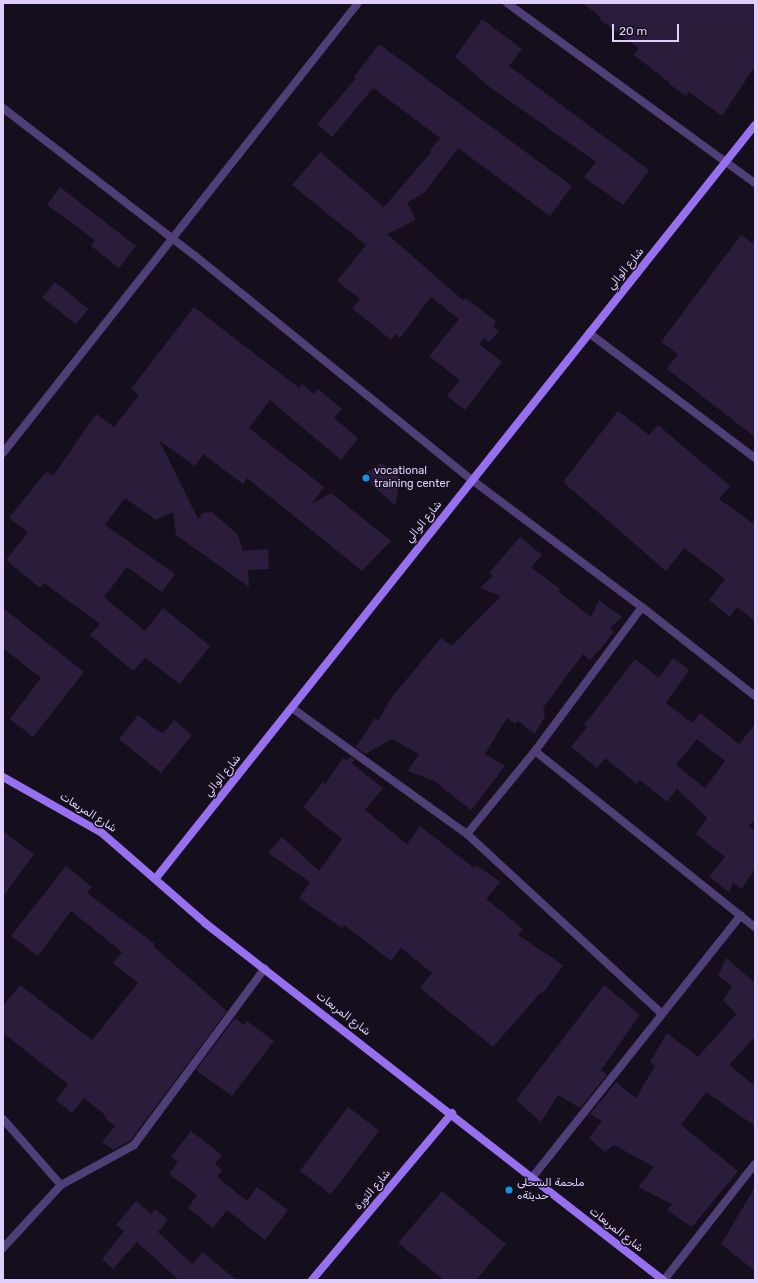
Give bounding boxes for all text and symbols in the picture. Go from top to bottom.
scale bar [614,16,681,42]
text: 20 m [619,24,647,38]
street label: شارع الوالي [605,245,647,293]
place label: vocational training center [374,465,450,491]
marker: vocational training center [361,473,371,483]
street label: شارع الوالي [403,498,445,546]
street label: شارع الوالي [202,752,244,800]
street label: شارع المربعات [57,790,119,836]
street label: شارع المربعات [313,989,373,1039]
street label: شارع الثورة [352,1167,394,1213]
place label: ملحمة السحلى حديثةه [517,1177,584,1203]
marker: ملحمة السحلى حديثةه [504,1185,514,1195]
street label: شارع المربعات [586,1205,646,1255]

